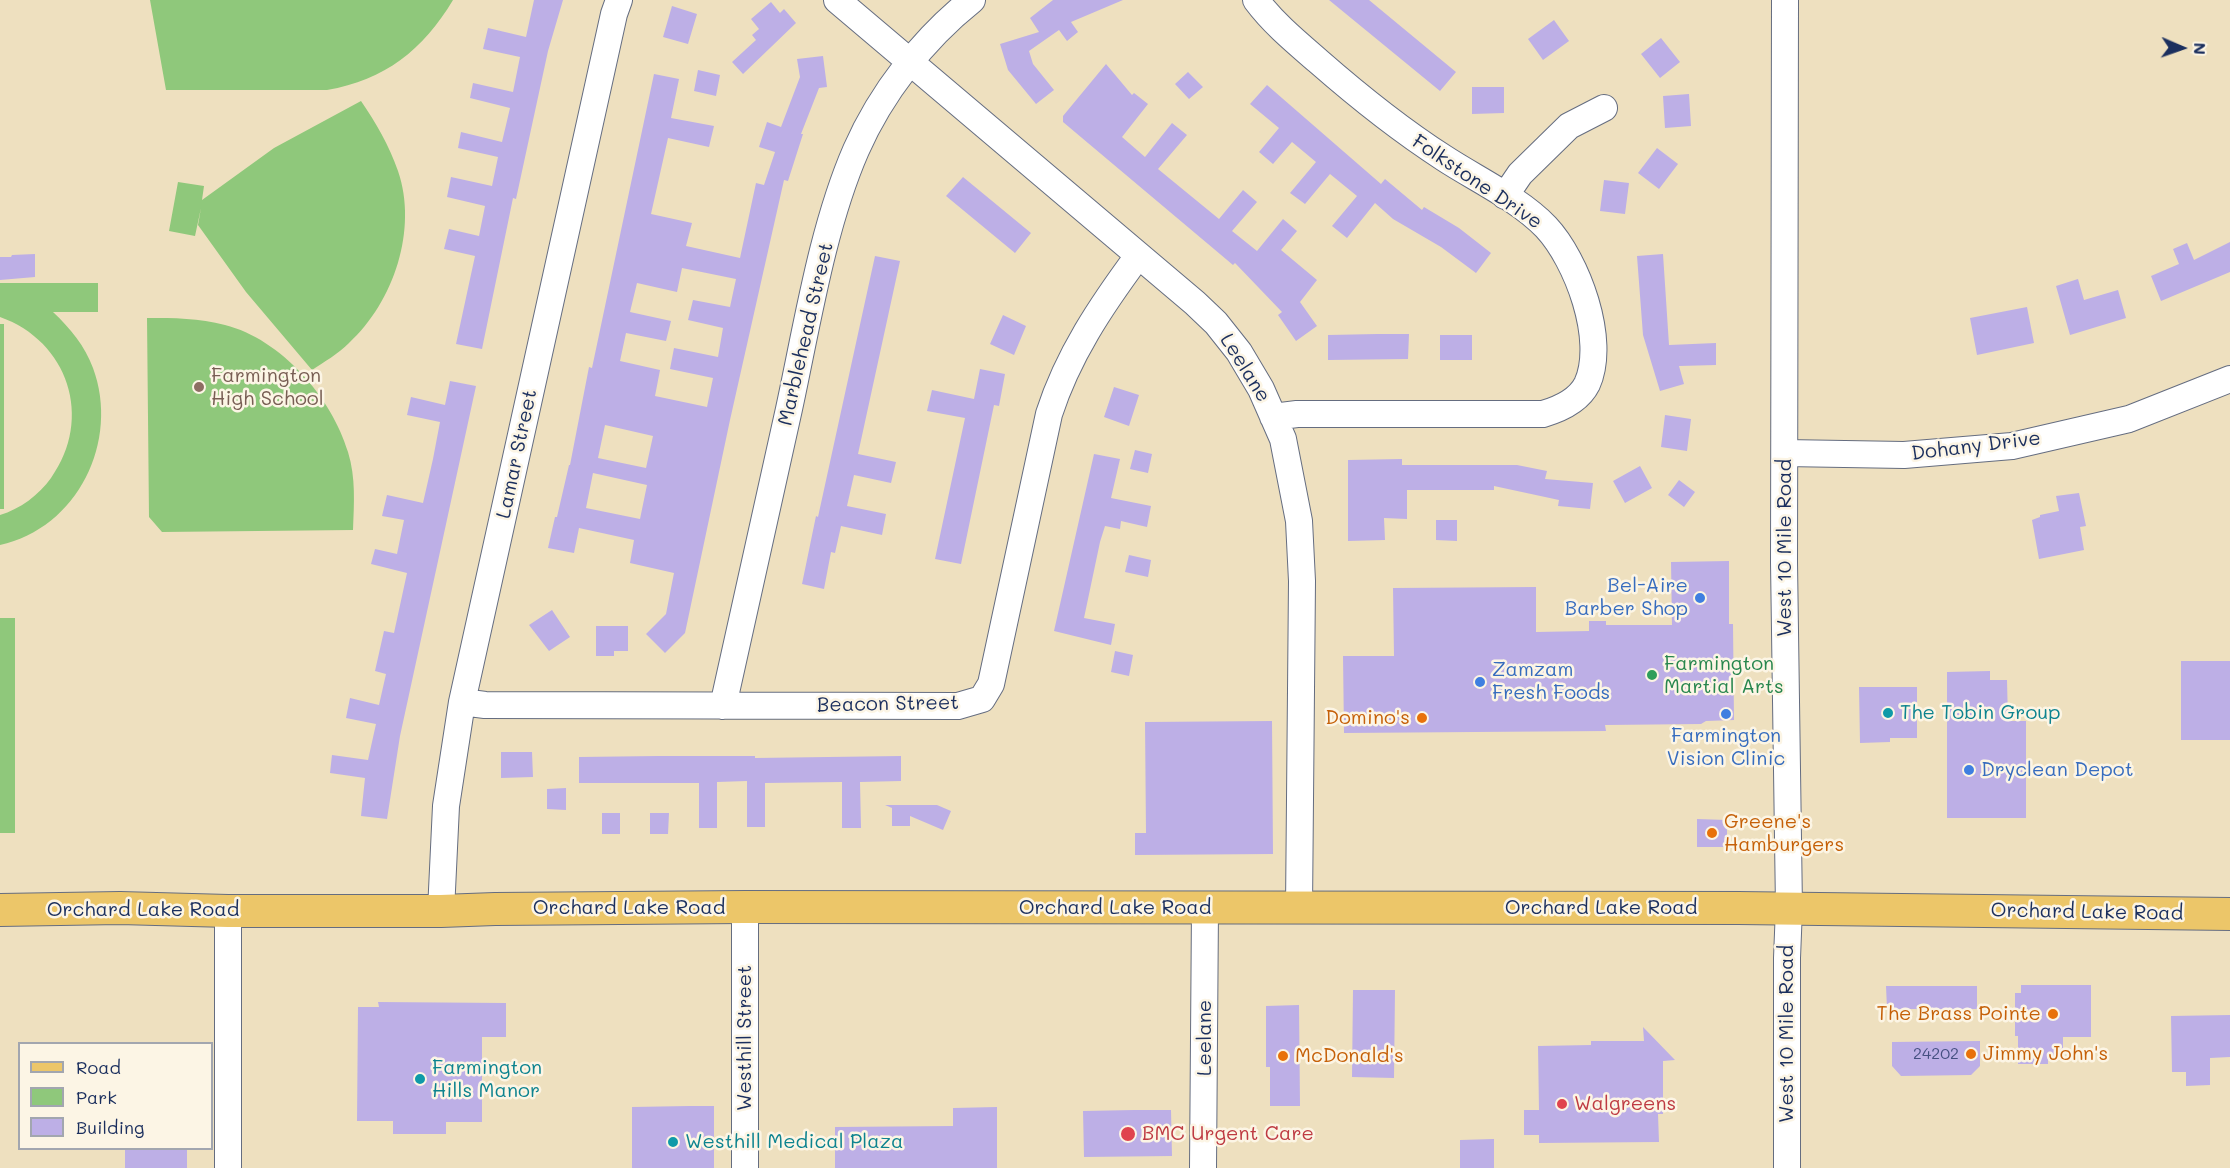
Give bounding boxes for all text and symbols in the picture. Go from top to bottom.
north arrow [2152,18,2212,78]
text: N [2190,42,2211,55]
street label: Folkstone Drive [1407,130,1547,234]
street label: Marblehead Street [773,240,839,428]
street label: Leelane [1215,329,1275,407]
place label: Farmington High School [211,364,324,411]
marker: Farmington High School [192,380,206,394]
street label: Lamar Street [492,387,542,521]
street label: Dohany Drive [1910,426,2042,466]
street label: West 10 Mile Road [1773,459,1797,637]
place label: Bel-Aire Barber Shop [1565,574,1688,621]
marker: Bel-Aire Barber Shop [1693,591,1707,605]
place label: Farmington Martial Arts [1664,652,1784,699]
place label: Zamzam Fresh Foods [1492,658,1610,705]
marker: Farmington Martial Arts [1645,668,1659,682]
marker: Zamzam Fresh Foods [1473,675,1487,689]
street label: Beacon Street [817,691,959,717]
place label: The Tobin Group [1900,701,2061,725]
place label: Domino's [1325,706,1410,730]
marker: The Tobin Group [1881,706,1895,720]
marker: Farmington Vision Clinic [1719,707,1733,721]
marker: Domino's [1415,711,1429,725]
place label: Farmington Vision Clinic [1667,724,1785,771]
place label: Dryclean Depot [1981,758,2133,782]
marker: Dryclean Depot [1962,763,1976,777]
place label: Greene's Hamburgers [1724,810,1844,857]
marker: Greene's Hamburgers [1705,826,1719,840]
street label: Orchard Lake Road [533,896,725,920]
street label: Orchard Lake Road [1019,896,1211,920]
street label: Orchard Lake Road [1505,896,1697,920]
street label: Orchard Lake Road [47,898,239,922]
street label: Orchard Lake Road [1990,898,2184,926]
street label: West 10 Mile Road [1775,945,1799,1123]
street label: Westhill Street [733,965,757,1111]
street label: Leelane [1193,1000,1217,1076]
place label: The Brass Pointe [1877,1002,2041,1026]
marker: The Brass Pointe [2046,1007,2060,1021]
legend [18,1042,213,1150]
place label: Jimmy John's [1983,1042,2108,1066]
place label: McDonald's [1295,1044,1404,1068]
house number: 24202 [1913,1044,1959,1064]
marker: Jimmy John's [1964,1047,1978,1061]
marker: McDonald's [1276,1049,1290,1063]
text: Road [76,1055,121,1079]
place label: Farmington Hills Manor [432,1056,542,1103]
marker: Farmington Hills Manor [413,1072,427,1086]
text: Park [76,1085,117,1109]
place label: Walgreens [1574,1092,1676,1116]
marker: Walgreens [1555,1097,1569,1111]
text: Building [76,1115,144,1139]
place label: BMC Urgent Care [1142,1122,1314,1146]
marker: BMC Urgent Care [1119,1125,1137,1143]
place label: Westhill Medical Plaza [685,1130,903,1154]
marker: Westhill Medical Plaza [666,1135,680,1149]

